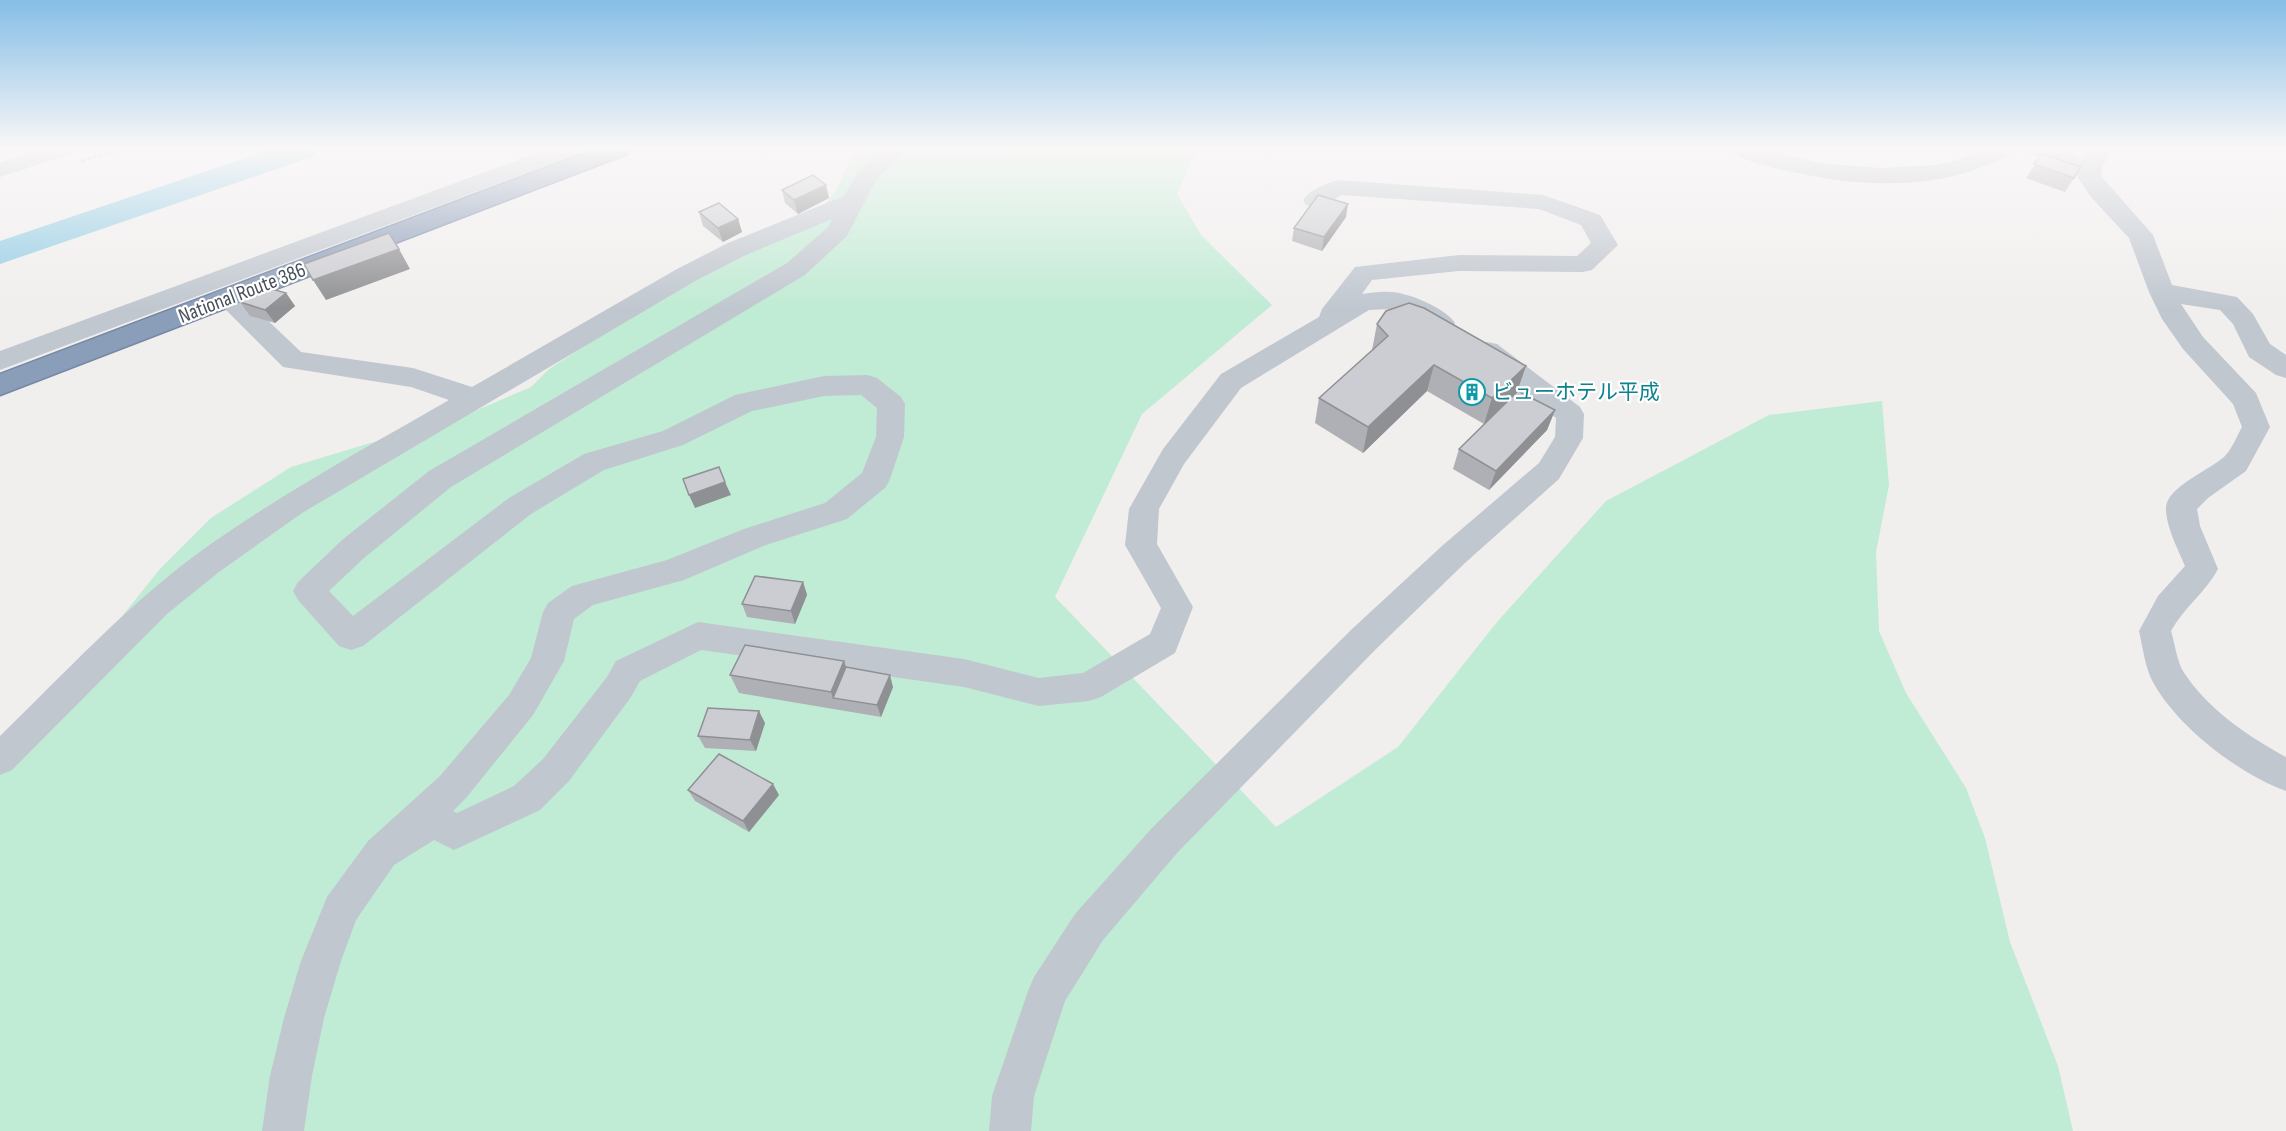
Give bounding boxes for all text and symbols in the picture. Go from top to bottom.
street label: National Route 386 [175,257,309,329]
building icon: ビューホテル平成 [1457,377,1487,407]
place label: ビューホテル平成 [1492,380,1660,405]

